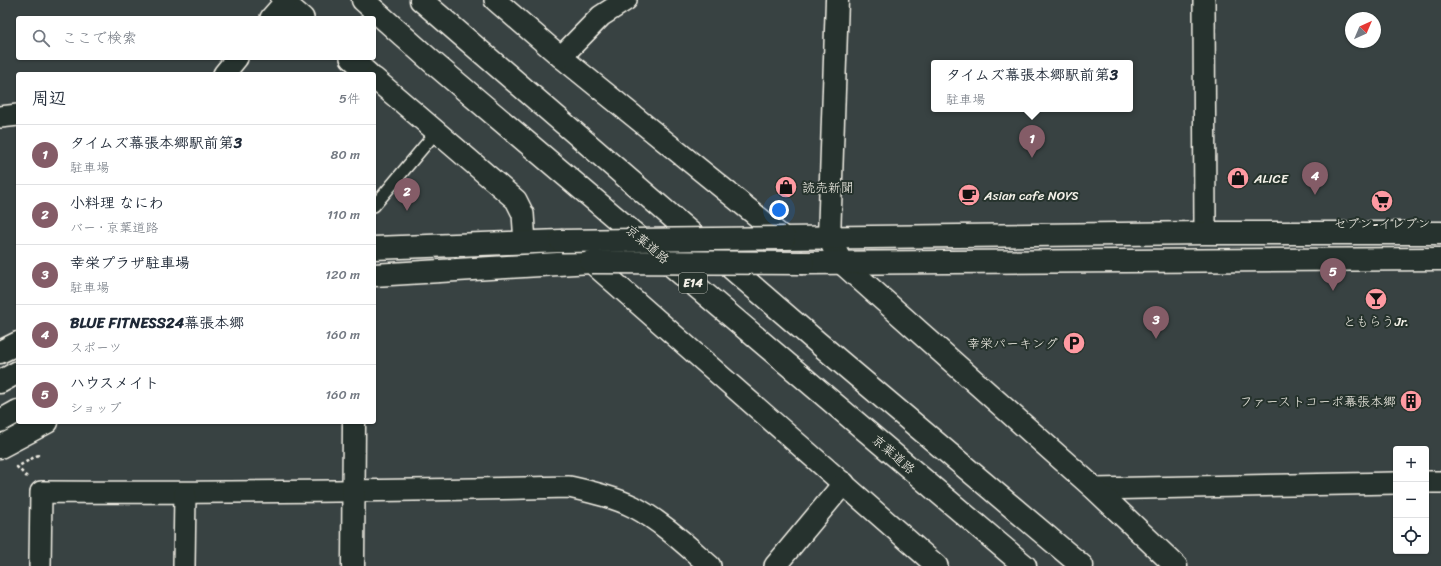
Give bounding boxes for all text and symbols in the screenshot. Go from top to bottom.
north arrow [1345,12,1381,48]
search box [16,16,376,60]
text: ここで検索 [62,25,137,51]
icon: search [30,27,52,49]
popup [931,60,1133,112]
text: タイムズ幕張本郷駅前第3 [946,62,1118,88]
text: 周辺 [32,83,66,113]
text: 5件 [339,87,360,110]
text: 駐車場 [946,88,985,111]
pin: 1 [1019,125,1045,158]
text: タイムズ幕張本郷駅前第3 [70,130,242,156]
text: 1 [42,143,48,166]
text: 80 m [331,143,360,166]
text: 駐車場 [70,156,109,179]
pin: 4 [1302,162,1328,195]
shop icon: ALICE [1225,165,1251,191]
place label: ALICE [1253,167,1289,190]
shop icon: 読売新聞 [773,174,799,200]
place label: 読売新聞 [802,176,854,199]
pin: 2 [394,178,420,211]
cafe icon: Asian cafe NOYS [956,182,982,208]
place label: Asian cafe NOYS [983,184,1079,207]
supermarket icon: セブン-イレブン [1369,188,1395,214]
text: 小料理 なにわ [70,190,164,216]
your location [769,200,789,220]
text: 2 [41,203,49,226]
text: 110 m [327,203,360,226]
place label: セブン-イレブン [1333,212,1431,235]
text: バー · 京葉道路 [70,216,158,239]
street label: 京葉道路 [620,219,675,270]
text: 幸栄プラザ駐車場 [70,250,190,276]
pin: 5 [1320,258,1346,291]
text: 3 [41,263,49,286]
text: 120 m [325,263,360,286]
road number: E14 [679,273,707,293]
text: 駐車場 [70,276,109,299]
bar icon: ともらうJr. [1363,286,1389,312]
pin: 3 [1143,306,1169,339]
text: BLUE FITNESS24幕張本郷 [70,310,244,336]
place label: ともらうJr. [1343,310,1409,333]
text: 4 [41,323,49,346]
text: 160 m [325,323,360,346]
parking icon: 幸栄パーキング [1061,330,1087,356]
place label: 幸栄パーキング [967,332,1058,355]
text: スポーツ [70,336,122,359]
text: ハウスメイト [70,370,159,396]
text: 5 [41,383,49,406]
text: 160 m [325,383,360,406]
building icon: ファーストコーポ幕張本郷 [1398,388,1424,414]
place label: ファーストコーポ幕張本郷 [1240,390,1396,413]
text: ショップ [70,396,121,419]
street label: 京葉道路 [866,429,921,480]
map controls [1393,446,1429,554]
button: + [1393,446,1429,482]
button: − [1393,482,1429,518]
button: locate [1393,518,1429,554]

